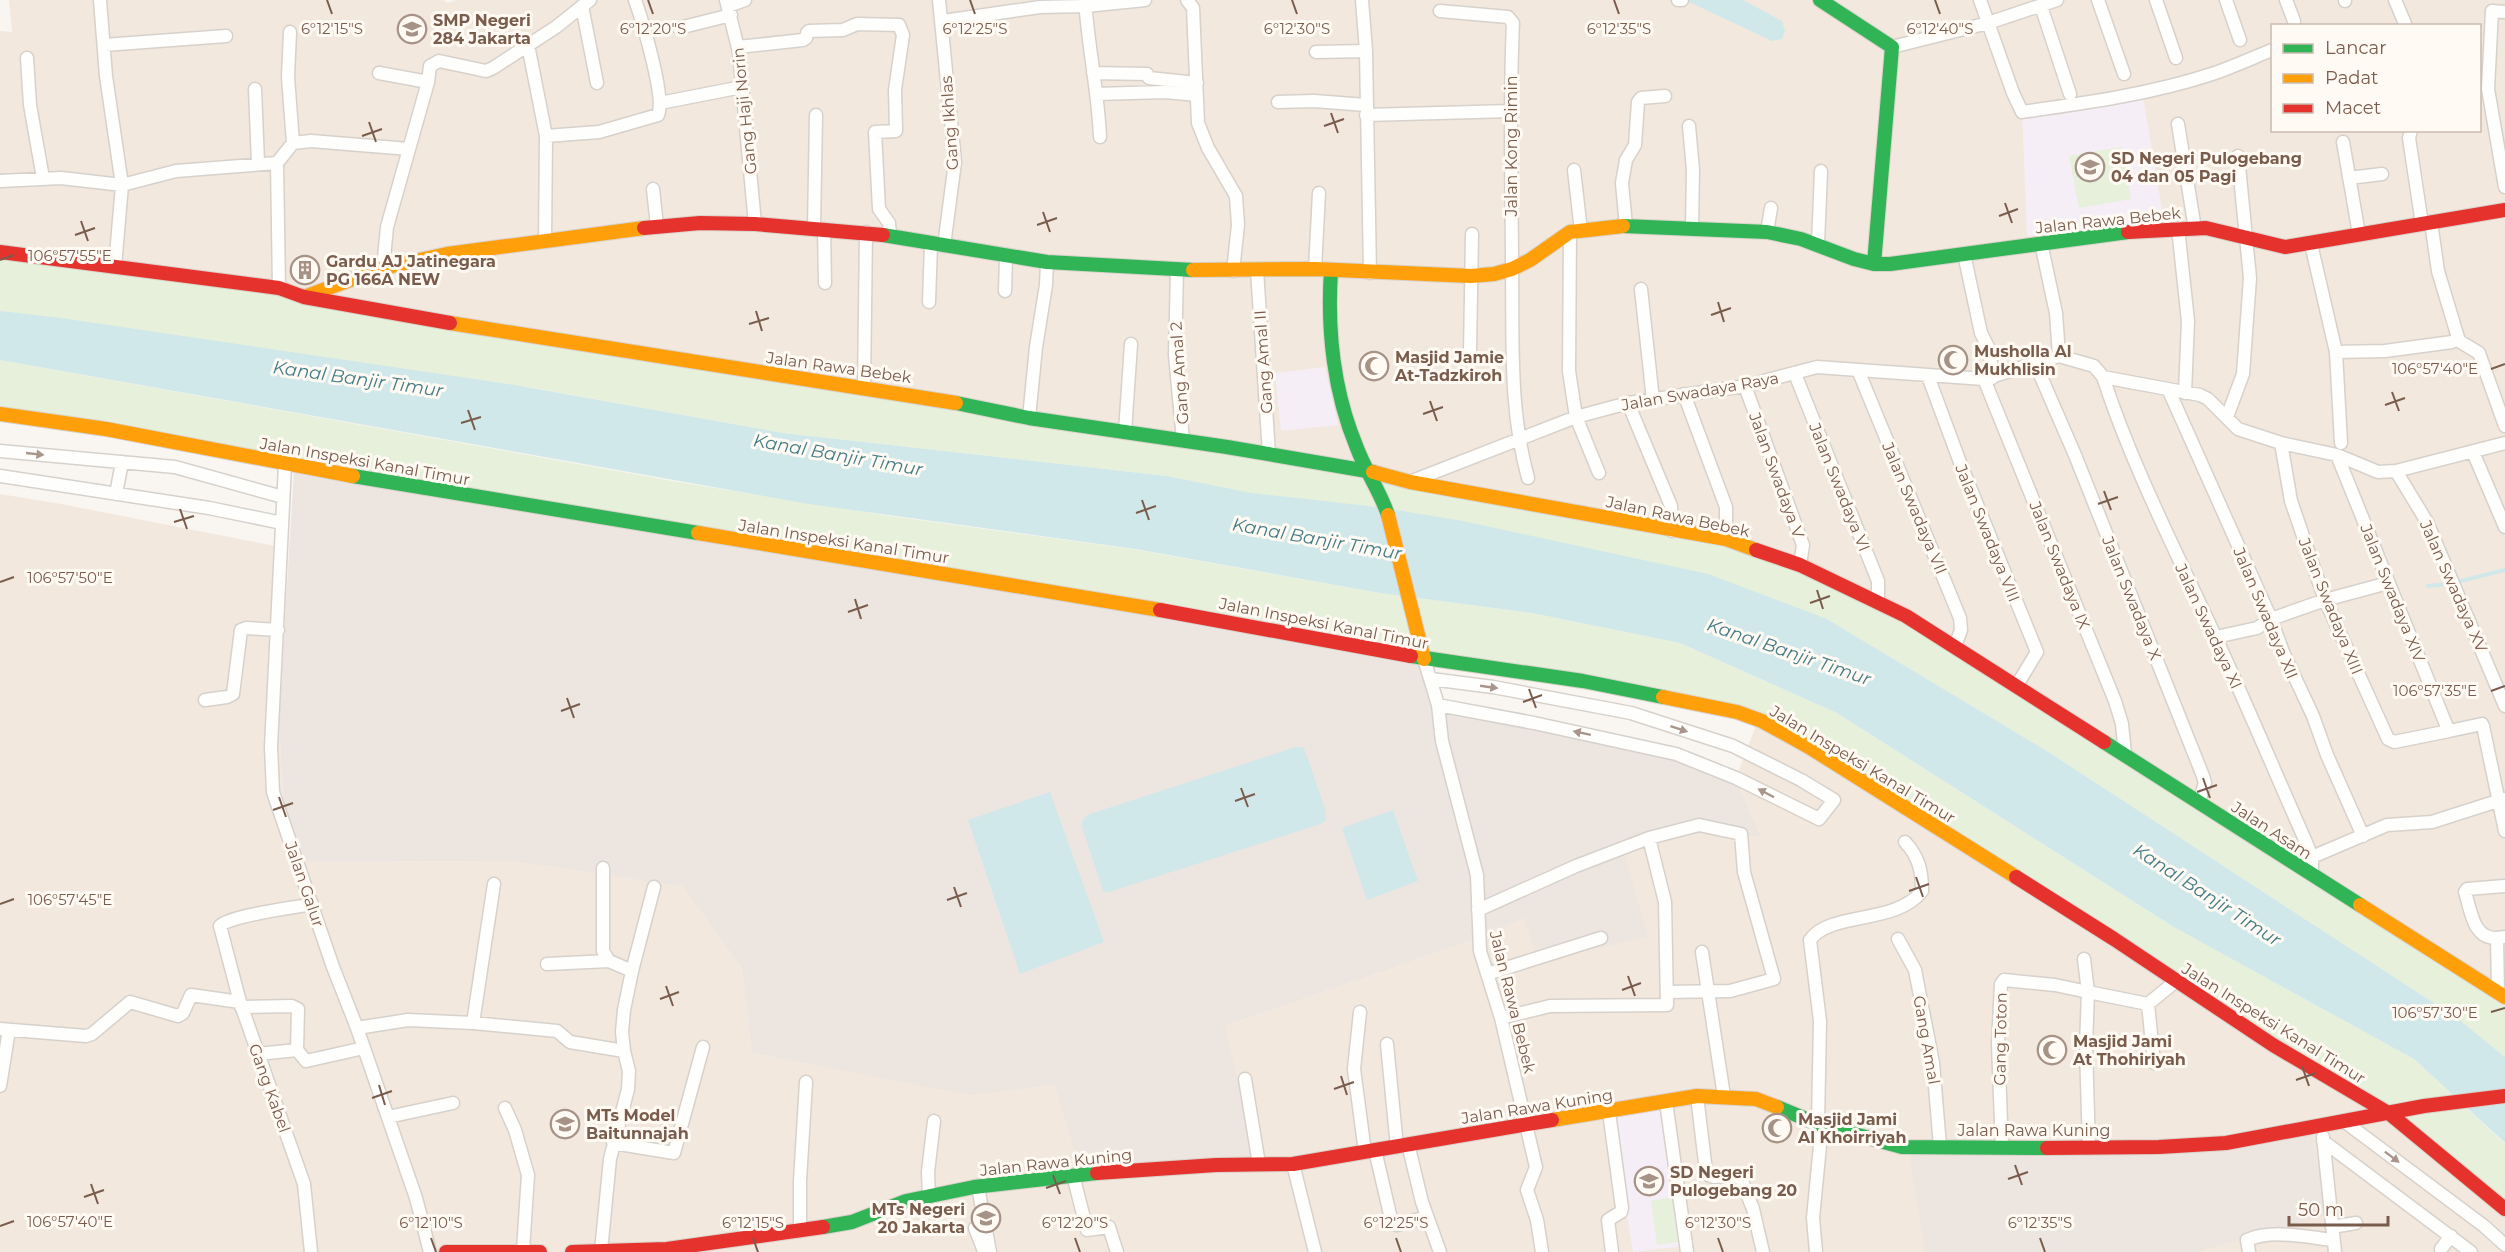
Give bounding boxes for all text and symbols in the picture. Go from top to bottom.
place label: SMP Negeri 284 Jakarta [433,11,531,48]
school or university icon: SMP Negeri 284 Jakarta [396,13,428,45]
text: 6°12'15"S [301,19,363,38]
text: 6°12'20"S [620,19,686,38]
text: 6°12'25"S [943,19,1007,38]
text: 6°12'30"S [1264,19,1330,38]
text: 6°12'35"S [1587,19,1651,38]
text: 6°12'40"S [1907,19,1973,38]
legend [2271,24,2481,132]
text: Lancar [2325,37,2386,59]
street label: Gang Haji Norin [728,47,761,175]
text: Padat [2325,67,2378,89]
street label: Gang Ikhlas [937,75,962,171]
street label: Jalan Kong Rimin [1502,75,1521,218]
text: Macet [2325,97,2381,119]
place label: SD Negeri Pulogebang 04 dan 05 Pagi [2111,149,2302,186]
school or university icon: SD Negeri Pulogebang 04 dan 05 Pagi [2074,151,2106,183]
street label: Jalan Rawa Bebek [2033,203,2182,238]
text: 106°57'55"E [28,246,112,265]
place label: Gardu AJ Jatinegara PG 166A NEW [326,252,496,289]
building icon: Gardu AJ Jatinegara PG 166A NEW [289,254,321,286]
street label: Gang Amal II [1250,310,1277,414]
street label: Gang Amal 2 [1166,321,1193,425]
place label: Musholla Al Mukhlisin [1974,342,2071,379]
mosque icon: Musholla Al Mukhlisin [1937,344,1969,376]
street label: Jalan Rawa Bebek [764,348,913,387]
place label: Masjid Jamie At-Tadzkiroh [1394,348,1504,385]
mosque icon: Masjid Jamie At-Tadzkiroh [1358,350,1390,382]
water label: Kanal Banjir Timur [271,356,445,402]
text: 106°57'40"E [2392,359,2478,378]
street label: Jalan Swadaya Raya [1619,368,1780,415]
street label: Jalan Swadaya V [1745,409,1808,541]
street label: Jalan Swadaya VI [1805,419,1874,554]
water label: Kanal Banjir Timur [752,429,925,481]
street label: Jalan Inspeksi Kanal Timur [258,433,471,489]
street label: Jalan Swadaya VII [1878,438,1951,577]
one-way arrow [25,450,44,459]
street label: Jalan Swadaya VIII [1951,461,2024,605]
street label: Jalan Rawa Bebek [1603,492,1752,541]
street label: Jalan Swadaya IX [2025,498,2094,632]
water label: Kanal Banjir Timur [1231,513,1404,565]
street label: Jalan Inspeksi Kanal Timur [736,515,950,568]
street label: Jalan Swadaya XV [2416,516,2492,656]
street label: Jalan Swadaya XIV [2356,521,2429,666]
street label: Jalan Swadaya X [2098,533,2165,663]
street label: Jalan Swadaya XIII [2294,534,2367,677]
street label: Jalan Swadaya XII [2229,544,2302,682]
street label: Jalan Swadaya XI [2171,560,2246,692]
text: 106°57'50"E [27,568,113,587]
street label: Jalan Inspeksi Kanal Timur [1217,594,1430,653]
water label: Kanal Banjir Timur [1704,614,1875,691]
text: 106°57'35"E [2393,681,2477,700]
one-way arrow [1480,682,1499,691]
street label: Jalan Inspeksi Kanal Timur [1766,701,1959,827]
one-way arrow [1670,724,1688,734]
one-way arrow [1572,728,1591,737]
one-way arrow [1757,788,1774,798]
street label: Jalan Asam [2227,797,2315,863]
street label: Jalan Galur [281,838,328,930]
water label: Kanal Banjir Timur [2129,839,2286,951]
text: 106°57'45"E [28,890,112,909]
street label: Jalan Rawa Bebek [1485,928,1540,1076]
street label: Jalan Inspeksi Kanal Timur [2178,958,2369,1088]
street label: Gang Toton [1990,992,2011,1086]
street label: Gang Amal [1909,994,1944,1086]
text: 106°57'30"E [2392,1003,2478,1022]
place label: Masjid Jami At Thohiriyah [2072,1032,2186,1069]
mosque icon: Masjid Jami At Thohiriyah [2036,1034,2068,1066]
street label: Gang Kabel [245,1041,294,1135]
street label: Jalan Rawa Kuning [1459,1085,1614,1128]
place label: MTs Model Baitunnajah [586,1106,689,1143]
school or university icon: MTs Model Baitunnajah [549,1108,581,1140]
place label: Masjid Jami Al Khoirriyah [1797,1110,1907,1147]
mosque icon: Masjid Jami Al Khoirriyah [1761,1112,1793,1144]
street label: Jalan Rawa Kuning [1956,1121,2111,1140]
street label: Jalan Rawa Kuning [978,1145,1133,1180]
one-way arrow [2384,1151,2399,1163]
place label: SD Negeri Pulogebang 20 [1670,1163,1797,1200]
school or university icon: SD Negeri Pulogebang 20 [1633,1165,1665,1197]
scale bar [2289,1189,2388,1227]
text: 50 m [2298,1199,2344,1221]
place label: MTs Negeri 20 Jakarta [871,1200,965,1237]
school or university icon: MTs Negeri 20 Jakarta [970,1202,1002,1234]
text: 106°57'40"E [27,1212,113,1231]
text: 6°12'10"S [399,1213,463,1232]
text: 6°12'15"S [722,1213,784,1232]
text: 6°12'20"S [1042,1213,1108,1232]
text: 6°12'25"S [1364,1213,1428,1232]
text: 6°12'30"S [1685,1213,1751,1232]
text: 6°12'35"S [2008,1213,2072,1232]

